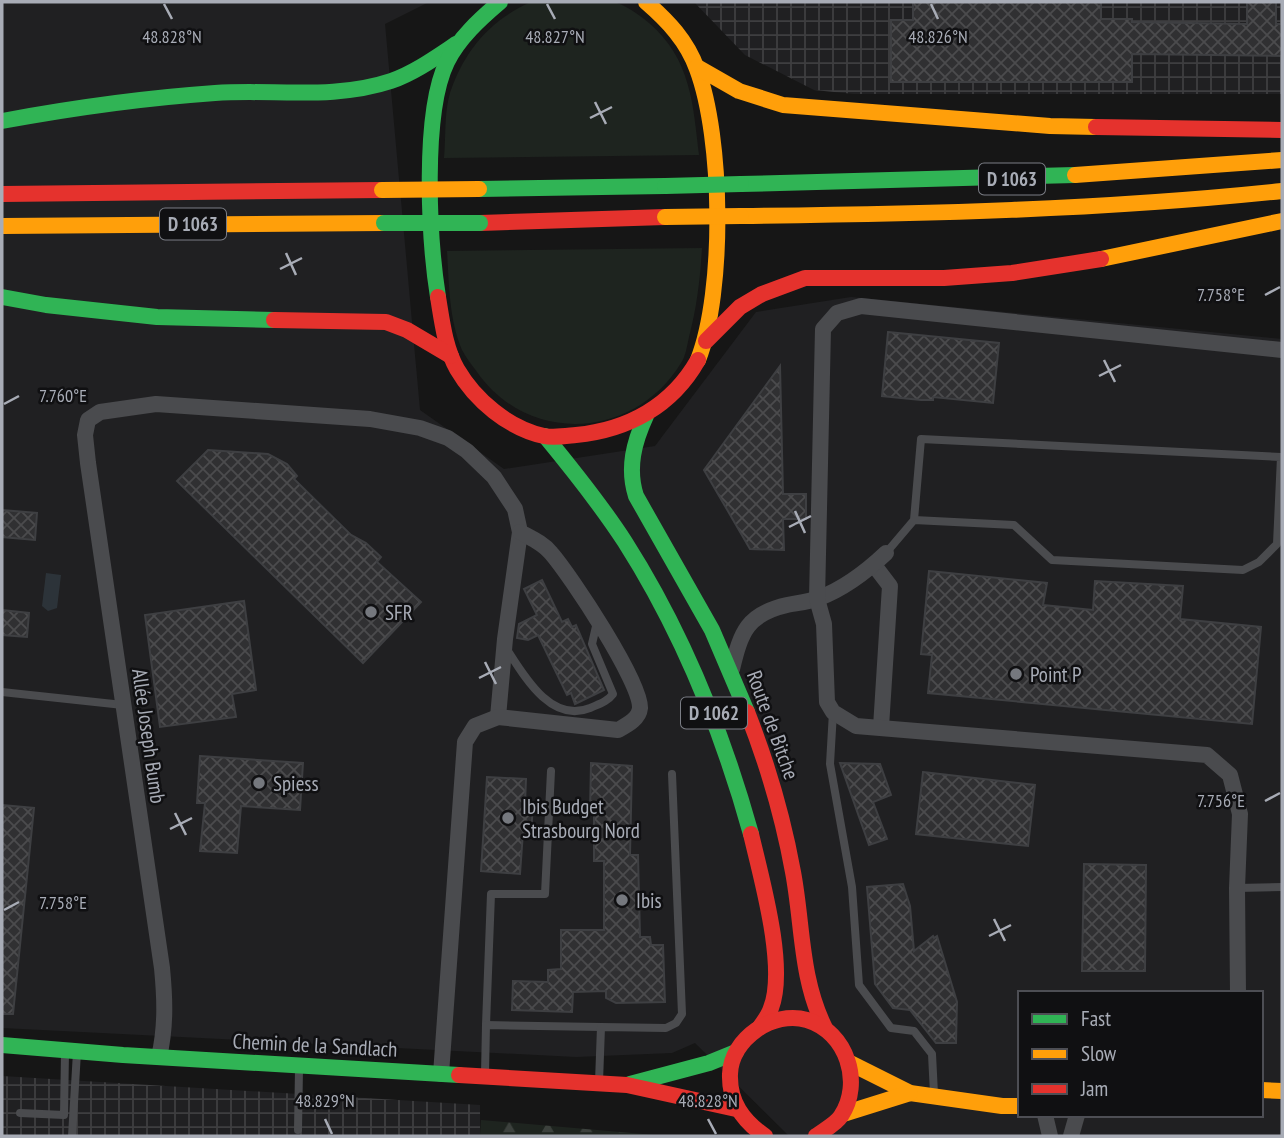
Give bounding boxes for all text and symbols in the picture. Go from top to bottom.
text: 48.828°N [142,25,202,48]
text: 48.827°N [525,25,585,48]
text: 48.826°N [908,25,968,48]
road number: D 1063 [979,164,1045,195]
road number: D 1063 [160,208,226,240]
text: 7.758°E [1197,283,1245,306]
text: 7.760°E [39,384,87,407]
place label: SFR [385,599,413,626]
marker: SFR [363,604,379,620]
place label: Point P [1030,661,1081,688]
marker: Point P [1008,666,1024,682]
street label: Allée Joseph Bumb [126,667,172,805]
street label: Route de Bitche [741,667,805,783]
road number: D 1062 [681,698,747,728]
place label: Spiess [273,770,319,797]
marker: Spiess [251,775,267,791]
text: 7.756°E [1197,789,1245,812]
place label: Ibis Budget Strasbourg Nord [522,793,640,844]
marker: Ibis Budget Strasbourg Nord [500,810,516,826]
place label: Ibis [636,887,662,914]
text: 7.758°E [39,891,87,914]
marker: Ibis [614,892,630,908]
legend [1018,991,1263,1117]
text: Fast [1081,1005,1111,1032]
street label: Chemin de la Sandlach [232,1027,398,1063]
text: Slow [1081,1040,1117,1067]
text: Jam [1080,1075,1108,1102]
text: 48.829°N [295,1089,355,1112]
text: 48.828°N [678,1089,738,1112]

